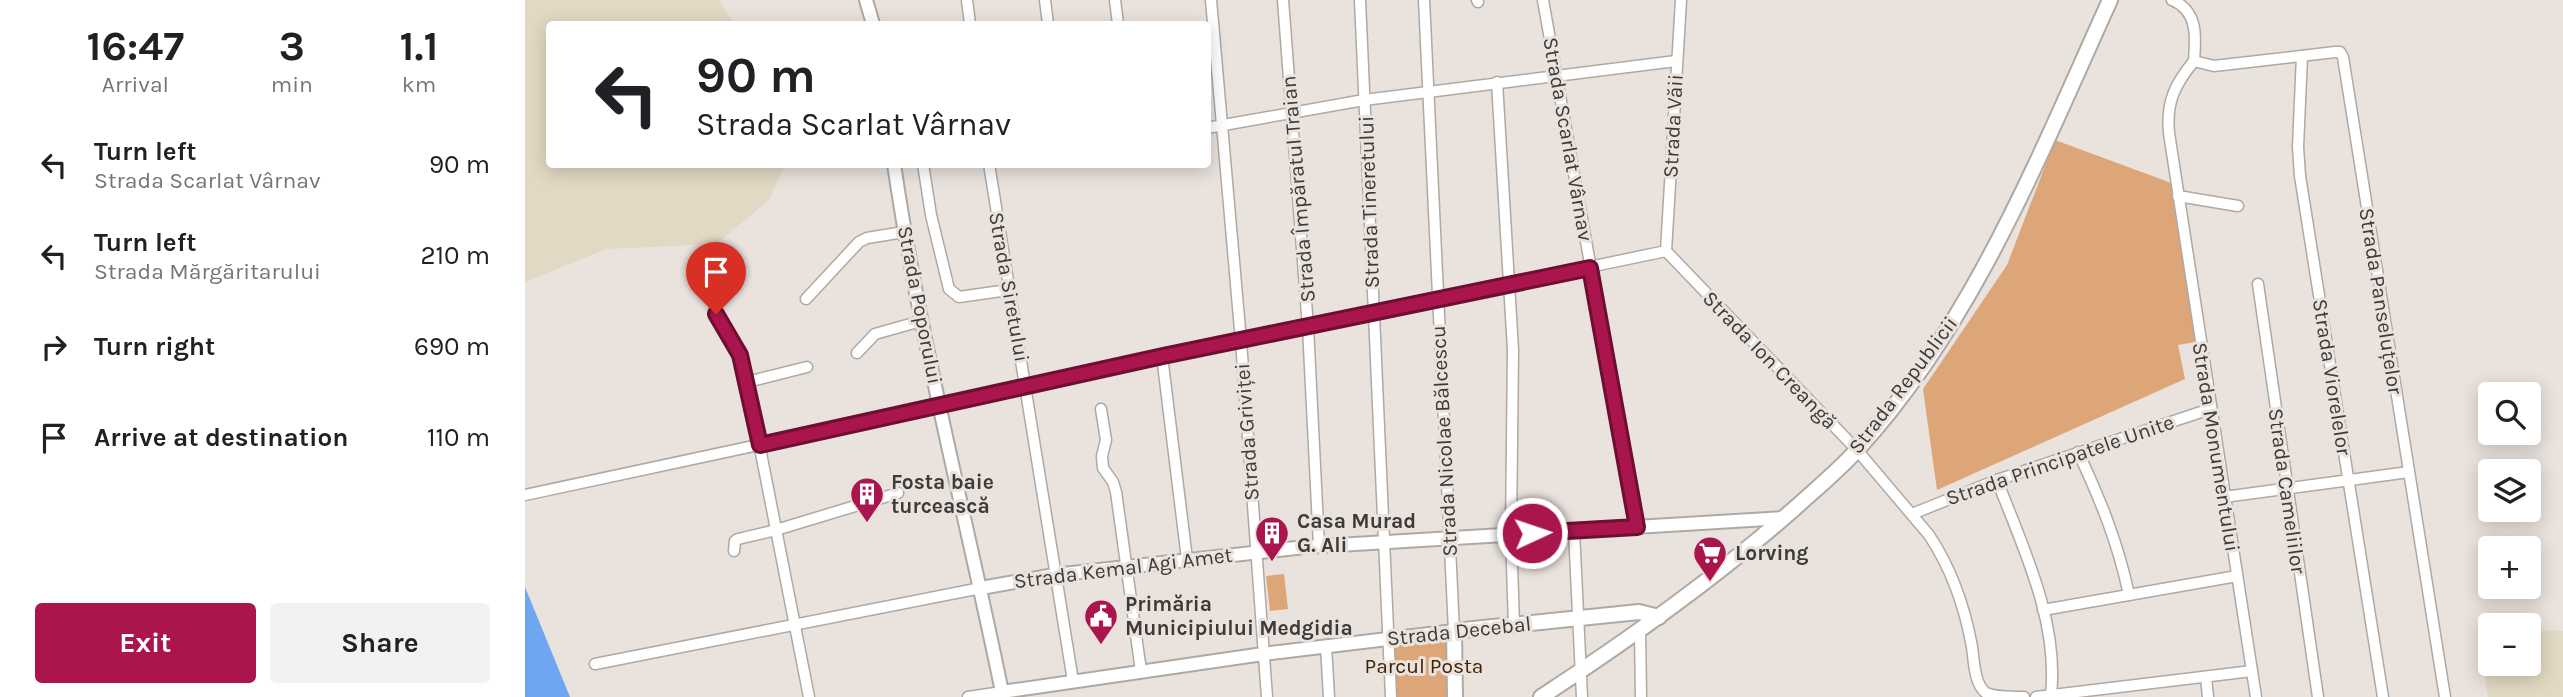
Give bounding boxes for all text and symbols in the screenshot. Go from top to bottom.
text: 16:47 [87,21,184,71]
text: 3 [279,21,305,71]
text: 1.1 [399,21,438,71]
street label: Strada Scarlat Vârnav [1538,35,1598,243]
text: 90 m [696,47,816,104]
icon: left [581,49,672,140]
text: Arrival [102,71,169,98]
text: min [271,71,313,98]
text: km [402,71,436,98]
street label: Strada Văii [1658,73,1688,179]
street label: Strada Împăratul Traian [1276,75,1320,303]
text: Strada Scarlat Vârnav [696,106,1011,143]
street label: Strada Tineretului [1354,115,1384,289]
text: Turn left [94,136,196,167]
icon: left [35,146,73,184]
text: 90 m [429,149,490,180]
text: Strada Scarlat Vârnav [94,167,321,194]
street label: Strada Panseluțelor [2354,206,2408,396]
street label: Strada Siretului [984,210,1034,364]
street label: Strada Poporului [893,224,947,386]
text: Turn left [94,227,196,258]
icon: left [35,237,73,275]
text: 210 m [420,240,490,271]
pin [686,242,746,314]
icon: arrive [697,253,735,291]
text: Strada Mărgăritarului [94,258,321,285]
street label: Strada Ion Creangă [1698,286,1842,434]
street label: Strada Viorelelor [2308,297,2356,457]
street label: Strada Republicii [1844,312,1962,458]
street label: Strada Nicolae Bălcescu [1426,325,1462,557]
icon: right [35,328,73,366]
text: Turn right [94,331,215,362]
text: 690 m [414,331,490,362]
street label: Strada Monumentului [2188,340,2244,554]
street label: Strada Griviței [1230,362,1264,502]
map controls [2478,382,2541,676]
button: search [2478,382,2541,445]
street label: Strada Cameliilor [2263,407,2311,576]
street label: Strada Principatele Unite [1943,410,2177,510]
icon: arrive [35,419,73,457]
text: Arrive at destination [94,422,348,453]
text: 110 m [427,422,490,453]
button: layers [2478,459,2541,522]
place label: Fosta baie turcească [891,470,994,518]
building icon: Fosta baie turcească [848,475,886,524]
position arrow [1495,496,1569,570]
place label: Casa Murad G. Ali [1297,509,1416,557]
building icon: Casa Murad G. Ali [1253,514,1291,563]
supermarket icon: Lorving [1691,534,1729,583]
button: + [2478,536,2541,599]
place label: Lorving [1735,541,1809,565]
street label: Strada Kemal Agi Amet [1012,543,1234,593]
place label: Primăria Municipiului Medgidia [1125,592,1353,640]
public building icon: Primăria Municipiului Medgidia [1082,597,1120,646]
button: Exit [35,603,256,683]
button: Share [270,603,490,683]
street label: Strada Decebal [1386,611,1532,651]
button: − [2478,613,2541,676]
park label: Parcul Posta [1365,654,1483,678]

